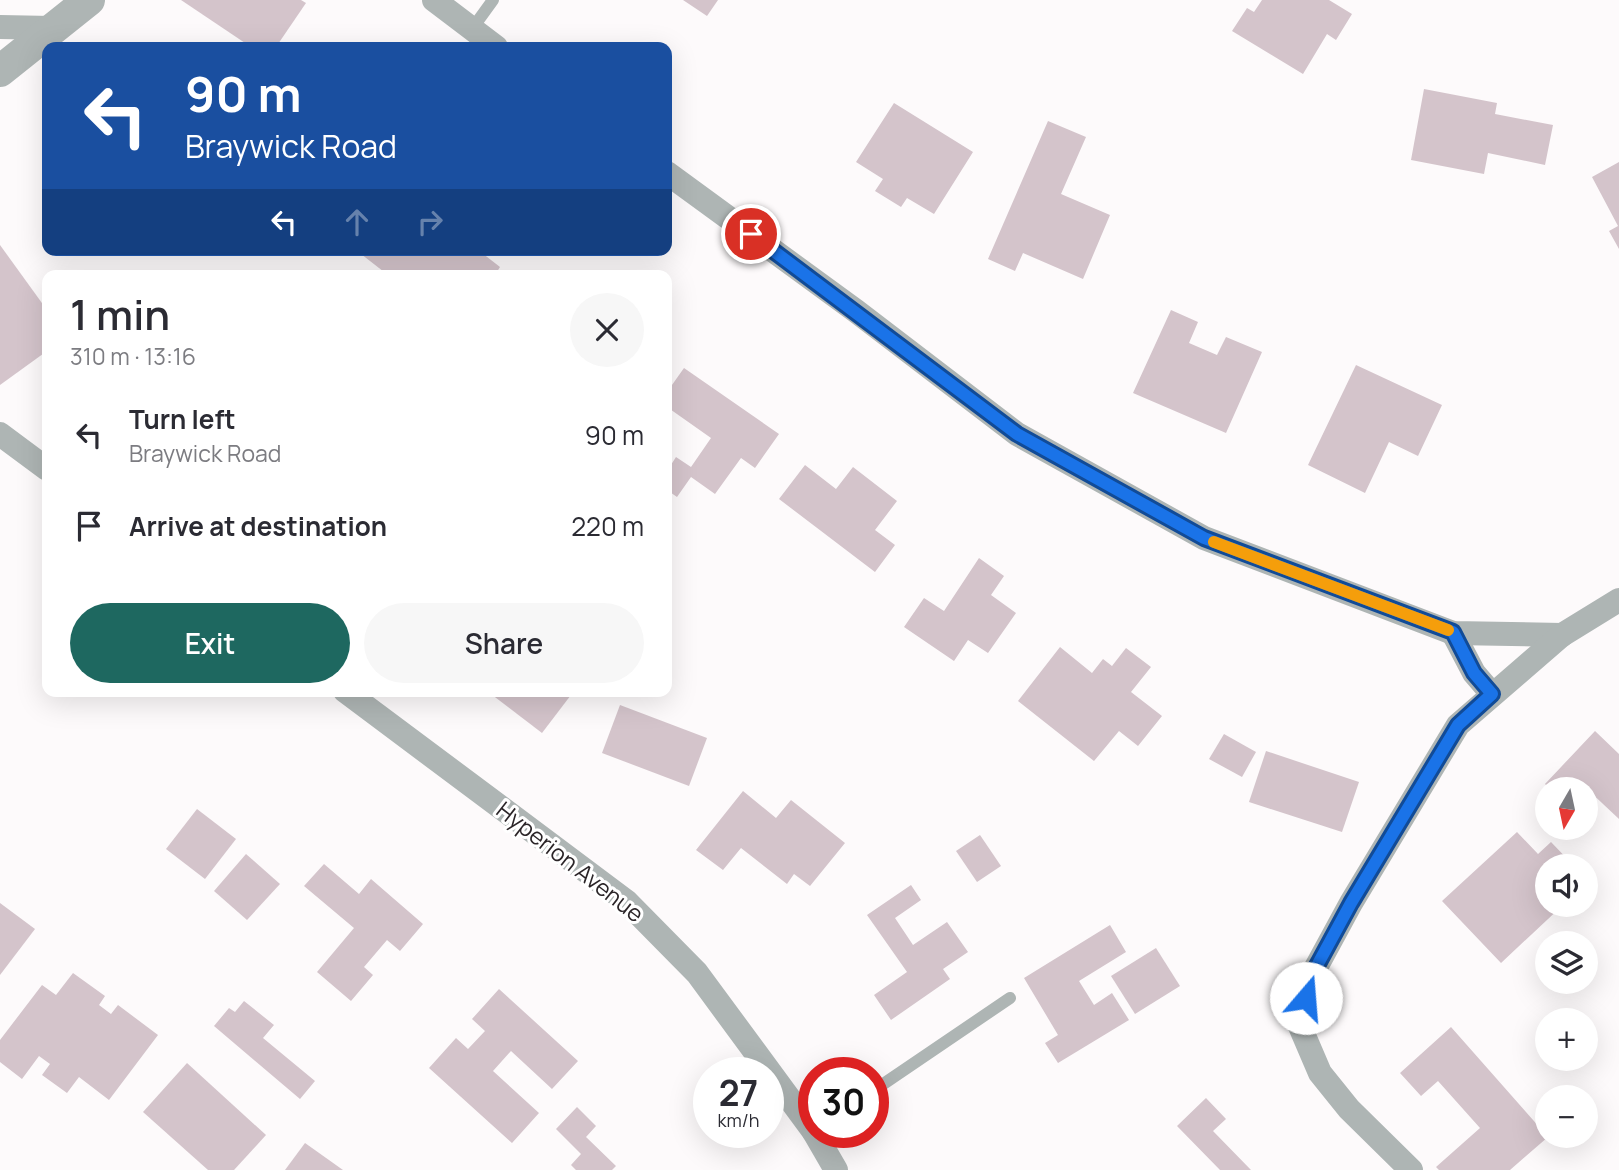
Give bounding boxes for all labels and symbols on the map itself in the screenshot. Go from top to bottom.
pin [721,204,781,264]
north arrow [1535,777,1598,840]
street label: Hyperion Avenue [490,793,651,929]
position arrow [1269,961,1343,1035]
speed limit sign: 30 [798,1057,889,1148]

